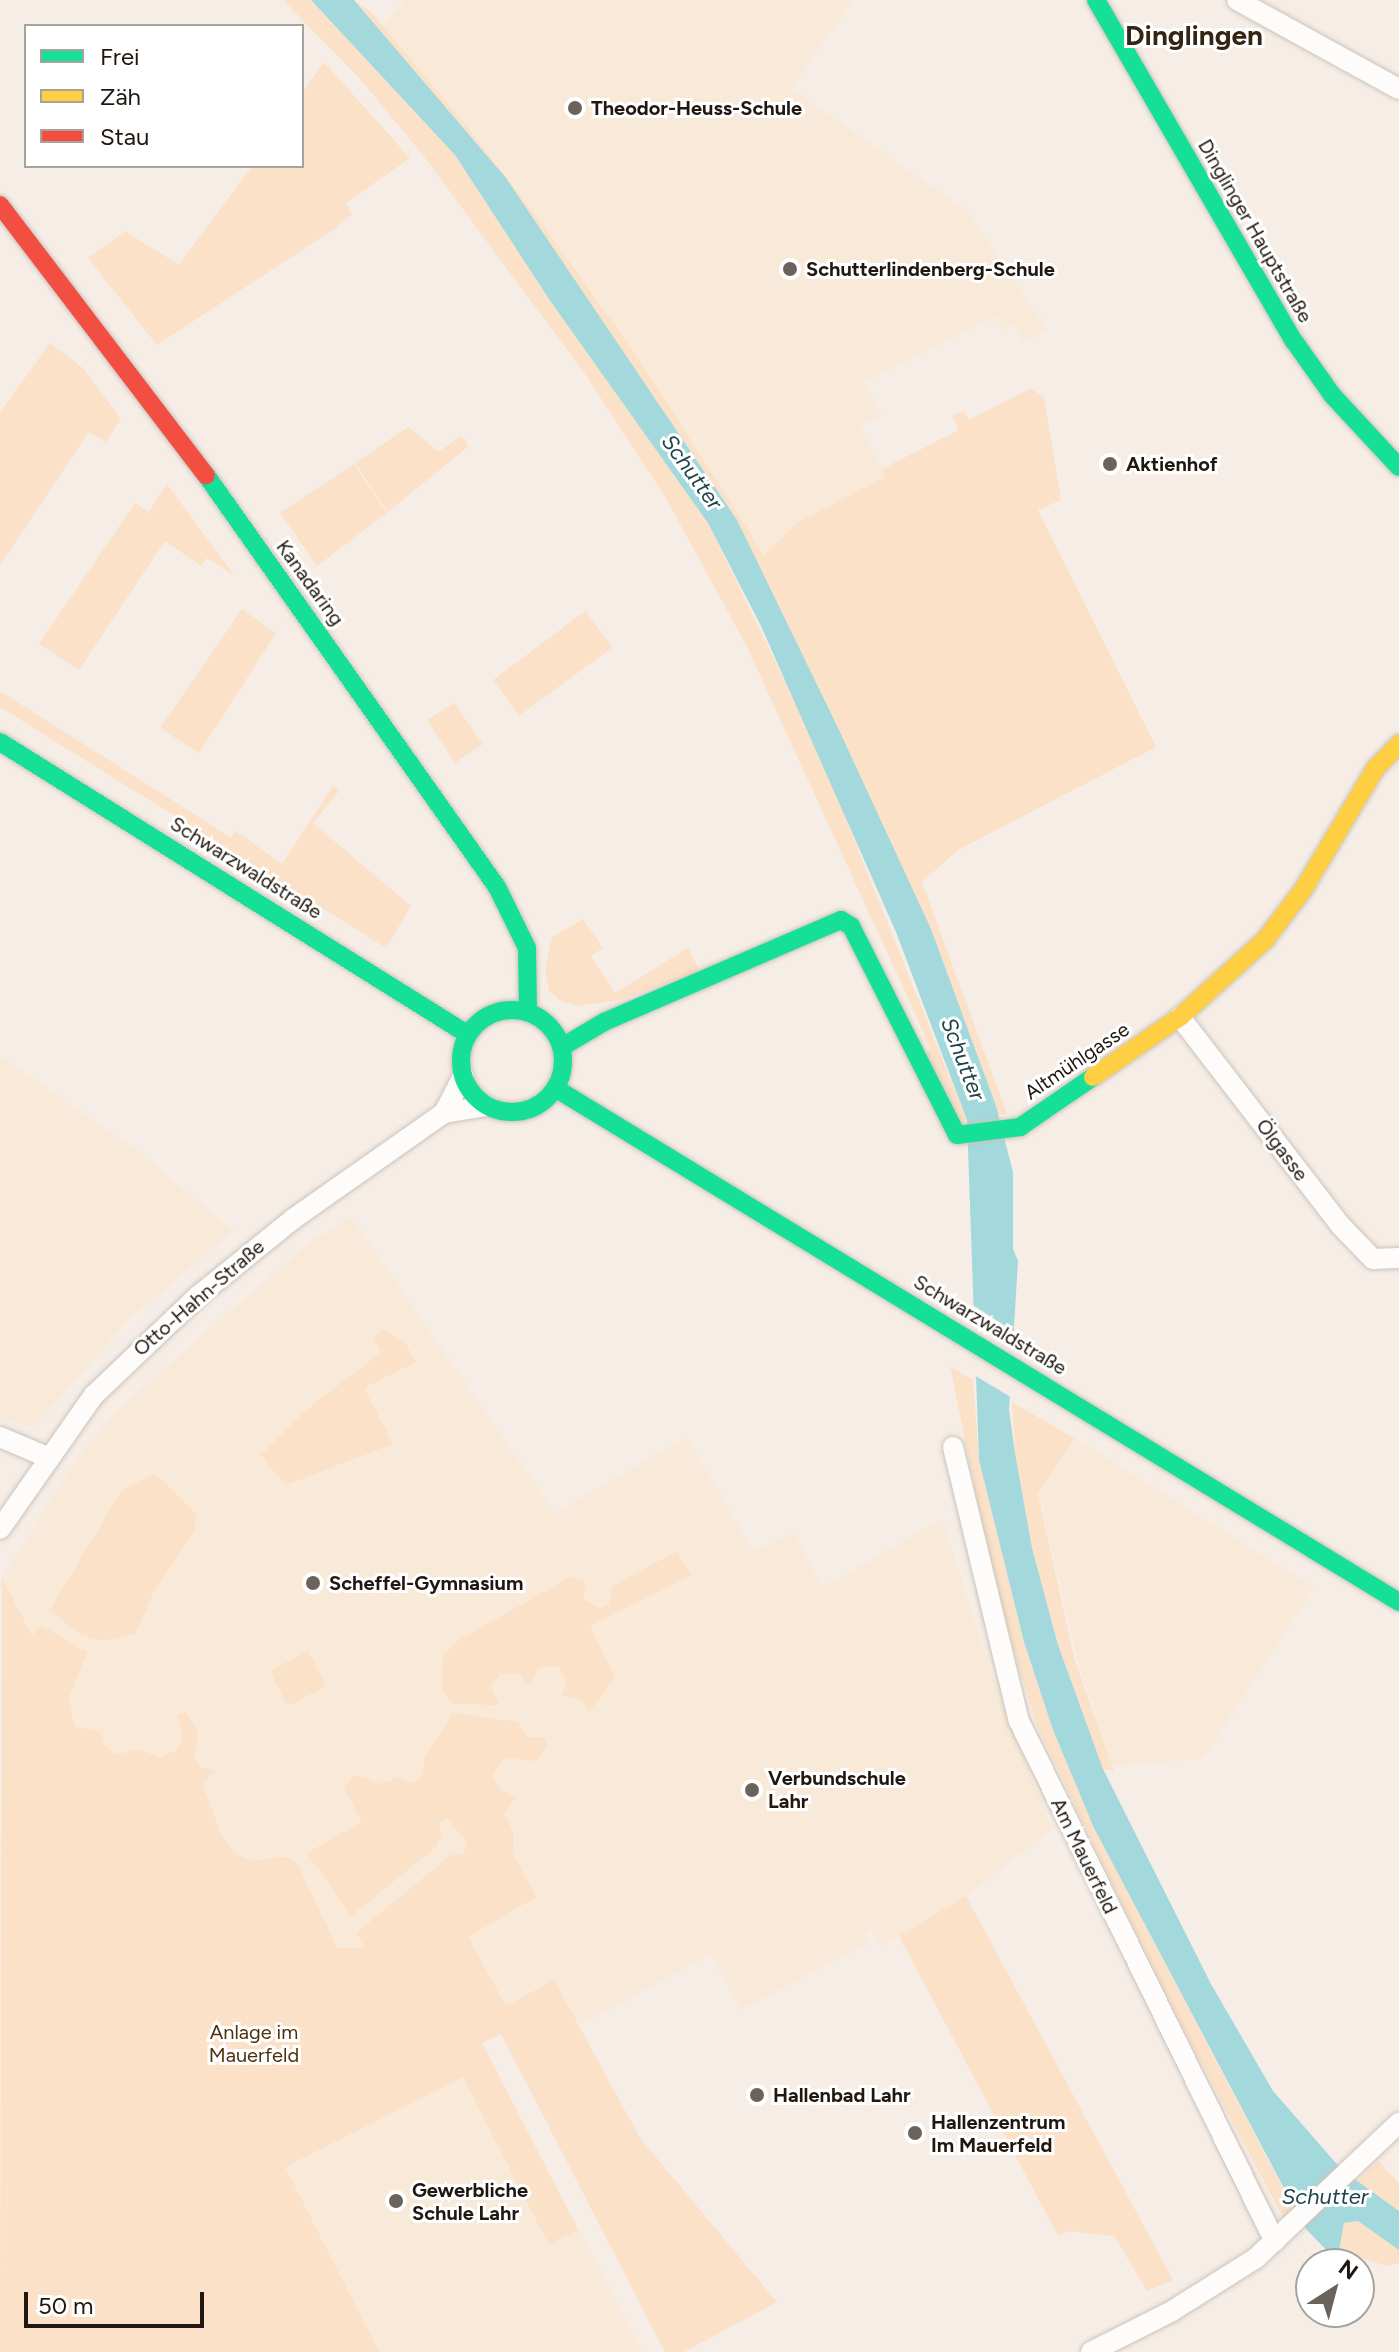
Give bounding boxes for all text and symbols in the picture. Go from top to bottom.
district label: Dinglingen [1125,18,1263,52]
legend [24,24,304,168]
text: Frei [100,42,140,71]
text: Zäh [100,82,141,111]
place label: Theodor-Heuss-Schule [591,96,802,120]
marker: Theodor-Heuss-Schule [566,99,584,117]
text: Stau [100,122,149,151]
street label: Dinglinger Hauptstraße [1193,135,1317,327]
place label: Schutterlindenberg-Schule [806,257,1055,281]
marker: Schutterlindenberg-Schule [781,260,799,278]
water label: Schutter [656,429,728,515]
place label: Aktienhof [1126,452,1218,476]
marker: Aktienhof [1101,455,1119,473]
street label: Kanadaring [271,536,349,630]
street label: Schwarzwaldstraße [166,812,326,924]
water label: Schutter [935,1014,991,1104]
street label: Altmühlgasse [1020,1017,1134,1105]
street label: Ölgasse [1251,1114,1313,1186]
street label: Otto-Hahn-Straße [129,1235,269,1361]
street label: Schwarzwaldstraße [909,1270,1071,1380]
place label: Scheffel-Gymnasium [329,1571,523,1595]
marker: Scheffel-Gymnasium [304,1574,322,1592]
place label: Verbundschule Lahr [768,1766,906,1813]
marker: Verbundschule Lahr [743,1781,761,1799]
street label: Am Mauerfeld [1046,1794,1122,1918]
park label: Anlage im Mauerfeld [209,2021,299,2068]
place label: Hallenbad Lahr [773,2083,911,2107]
marker: Hallenbad Lahr [748,2086,766,2104]
place label: Hallenzentrum Im Mauerfeld [931,2110,1065,2157]
marker: Hallenzentrum Im Mauerfeld [906,2124,924,2142]
place label: Gewerbliche Schule Lahr [412,2178,528,2225]
water label: Schutter [1282,2184,1368,2210]
marker: Gewerbliche Schule Lahr [387,2192,405,2210]
north arrow [1295,2248,1375,2328]
text: N [1333,2254,1363,2286]
scale bar [28,2276,208,2326]
text: 50 m [38,2291,94,2320]

